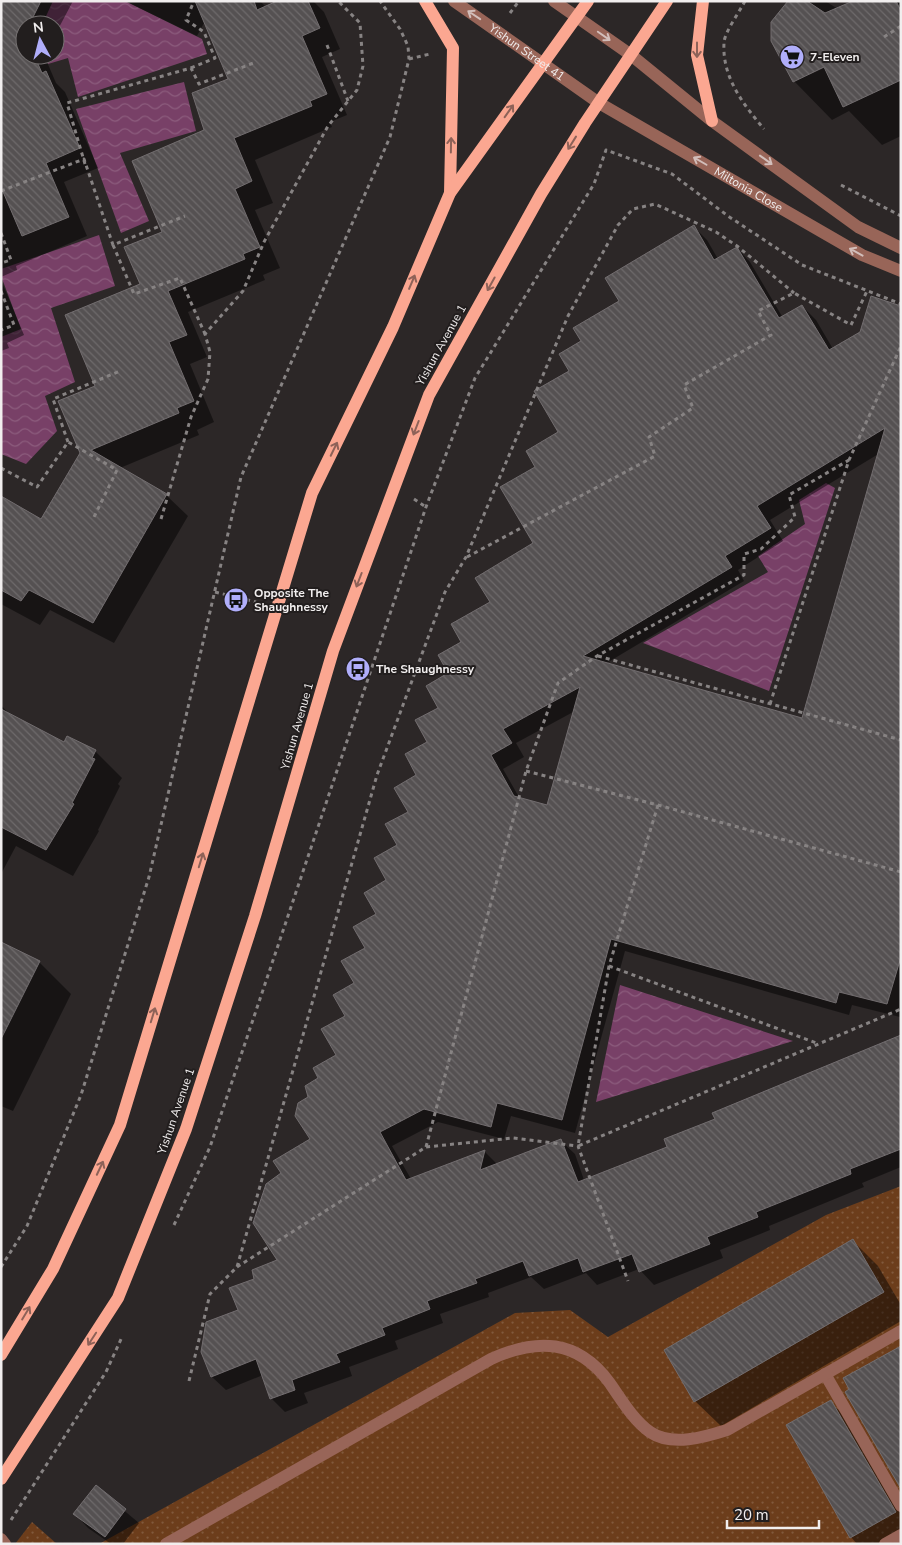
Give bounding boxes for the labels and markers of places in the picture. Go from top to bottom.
supermarket icon: 7-Eleven [779,44,805,70]
place label: 7-Eleven [810,49,859,65]
place label: Opposite The Shaughnessy [254,585,329,615]
bus stop icon: Opposite The Shaughnessy [223,587,249,613]
bus stop icon: The Shaughnessy [345,656,371,682]
place label: The Shaughnessy [376,661,475,677]

